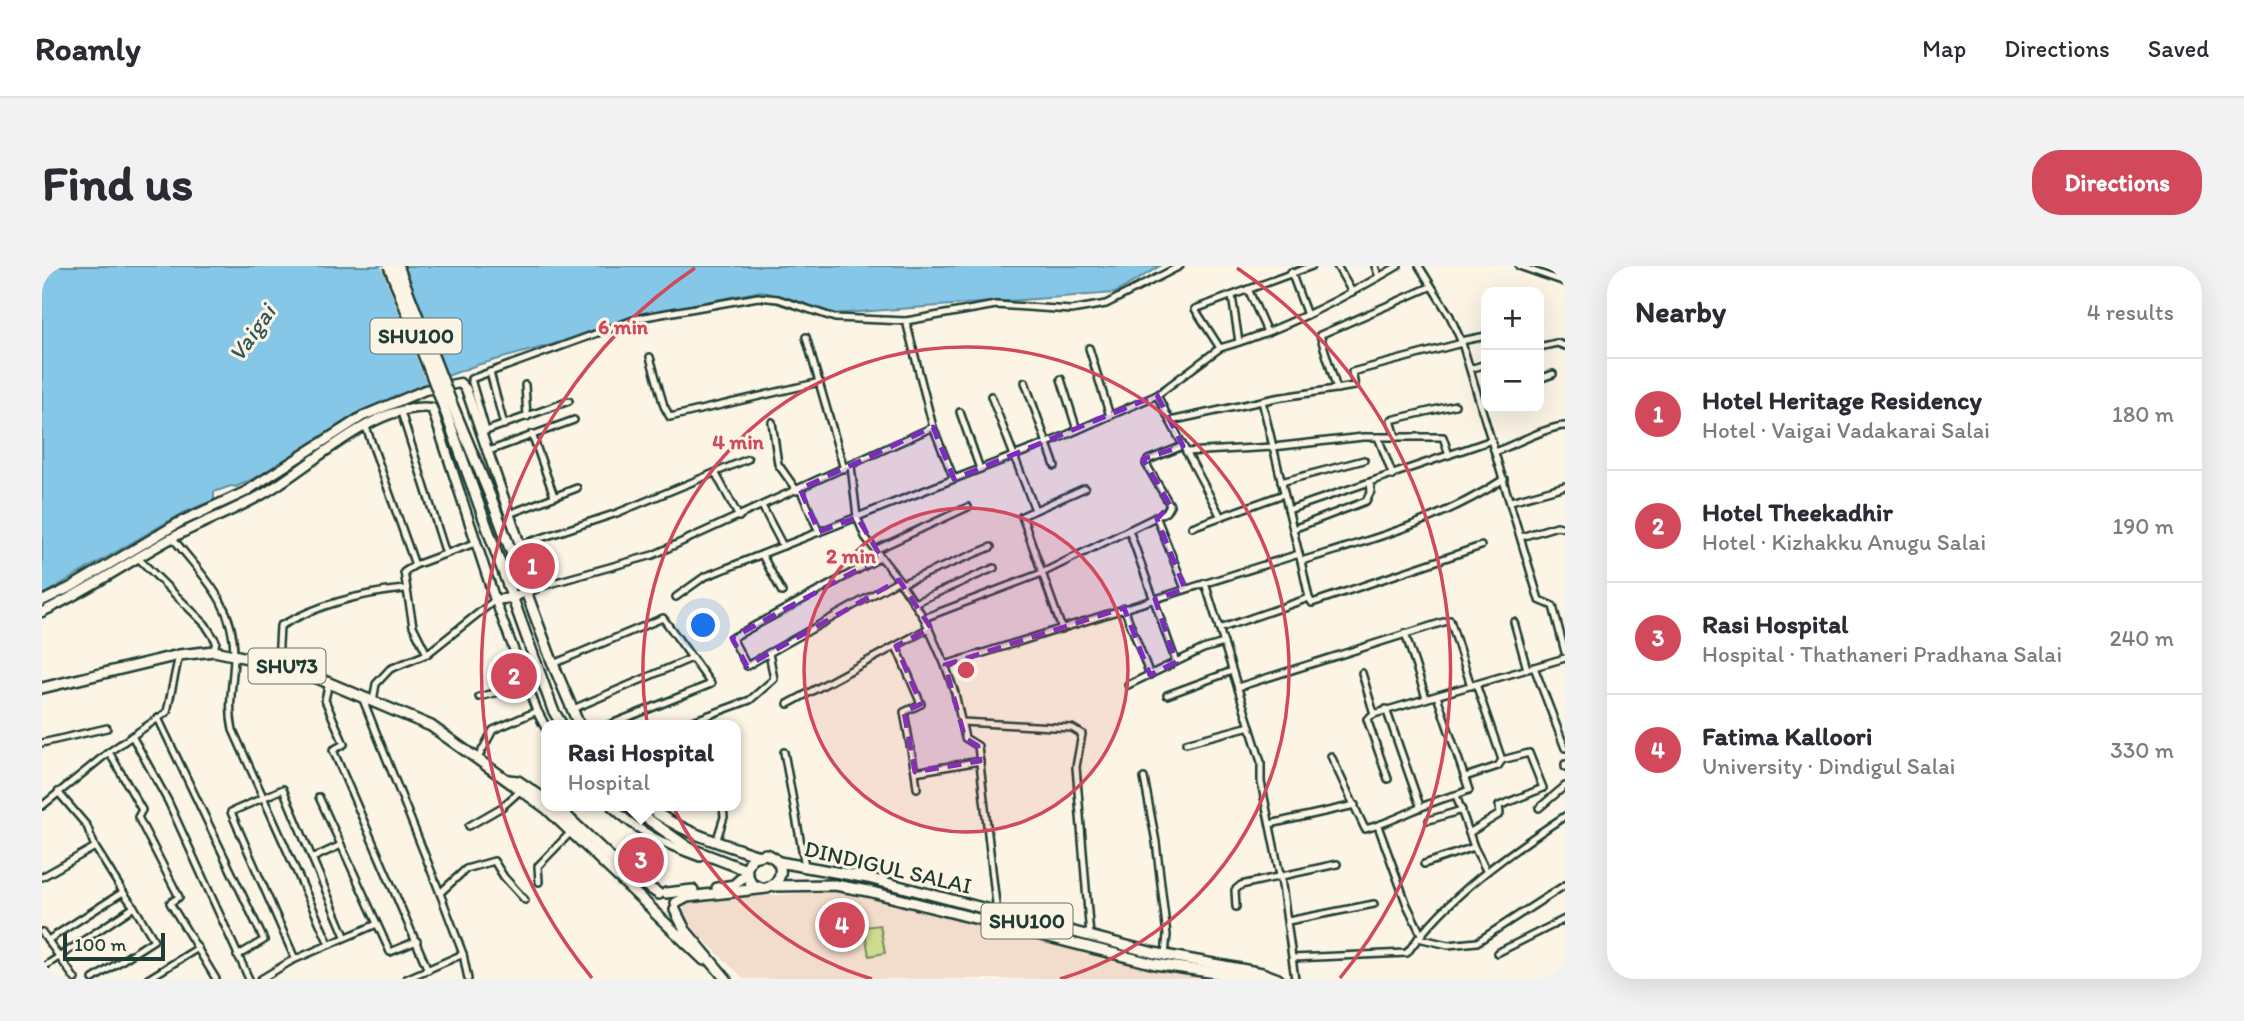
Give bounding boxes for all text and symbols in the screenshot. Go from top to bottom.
text: Roamly [35,29,141,68]
text: Map [1922,34,1966,63]
text: Directions [2004,34,2110,63]
text: Saved [2148,34,2209,63]
button: Directions [2032,150,2202,215]
text: Find us [42,153,193,212]
map controls [1481,287,1544,413]
button: + [1481,287,1544,350]
text: Nearby [1635,293,1726,330]
water label: Vaigai [222,296,283,367]
text: 4 results [2087,298,2174,326]
text: 6 min [598,314,649,339]
road number: SHU100 [370,318,462,354]
button: − [1481,350,1544,413]
text: Hotel Heritage Residency [1702,384,1982,416]
text: 1 [1653,400,1663,428]
text: 180 m [2112,400,2174,428]
text: Hotel · Vaigai Vadakarai Salai [1702,416,1990,444]
text: 4 min [712,429,765,454]
text: Hotel Theekadhir [1702,496,1893,528]
text: 2 [1652,512,1664,540]
text: 190 m [2113,512,2174,540]
text: Hotel · Kizhakku Anugu Salai [1702,528,1986,556]
pin: 1 [509,540,555,592]
text: 2 min [826,543,877,568]
your location [686,608,720,642]
text: Rasi Hospital [1702,608,1848,640]
text: 3 [1652,624,1664,652]
text: 240 m [2109,624,2174,652]
text: Hospital · Thathaneri Pradhana Salai [1702,640,2062,668]
road number: SHU73 [248,648,326,684]
pin: 2 [491,650,537,702]
centre of rings [954,658,978,682]
popup [541,720,741,811]
text: Fatima Kalloori [1702,720,1872,752]
text: Rasi Hospital [568,736,714,768]
text: 4 [1651,736,1665,764]
text: 330 m [2110,736,2174,764]
text: University · Dindigul Salai [1702,752,1955,780]
text: Hospital [568,768,650,796]
pin: 3 [618,834,664,886]
street label: DINDIGUL SALAI [802,834,974,900]
pin: 4 [819,899,865,951]
road number: SHU100 [982,904,1072,938]
scale bar [63,930,164,962]
text: 100 m [74,933,126,956]

